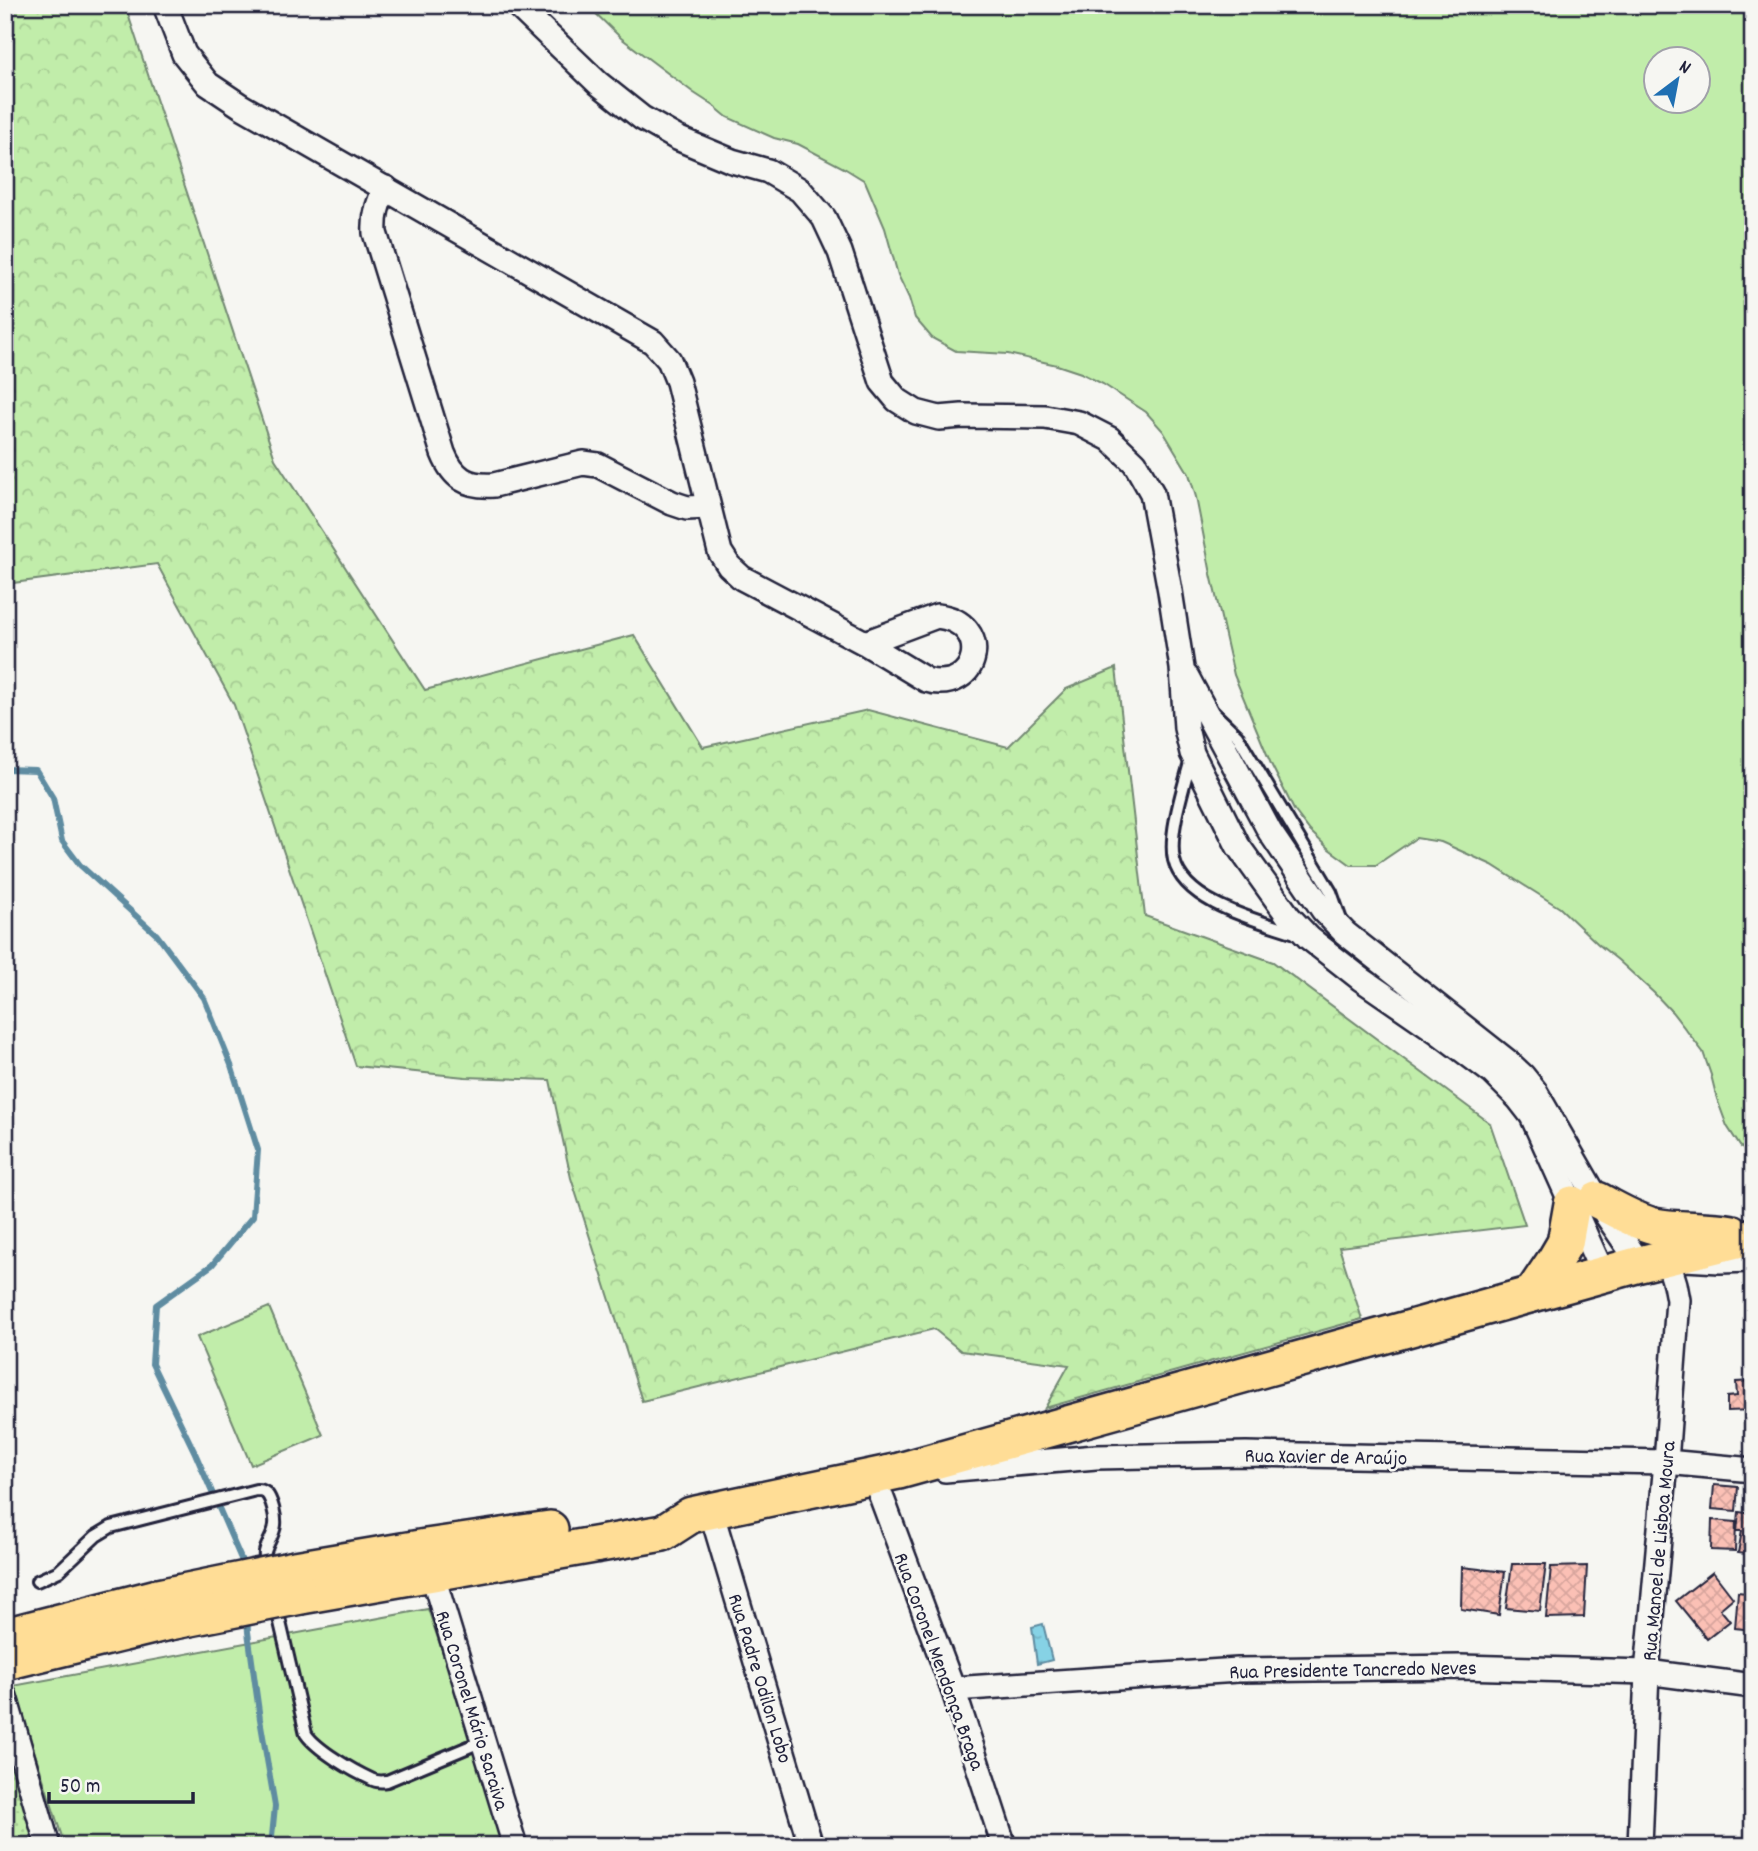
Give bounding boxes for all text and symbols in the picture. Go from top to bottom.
north arrow [1642,46,1712,116]
text: N [1673,55,1695,82]
street label: Rua Manoel de Lisboa Moura [1636,1439,1686,1663]
street label: Rua Xavier de Araújo [1244,1443,1407,1475]
street label: Rua Coronel Mendonça Braga [884,1549,991,1776]
street label: Rua Padre Odilon Lobo [718,1590,798,1767]
street label: Rua Coronel Mário Saraiva [425,1607,515,1815]
street label: Rua Presidente Tancredo Neves [1229,1655,1477,1689]
scale bar [49,1760,192,1804]
text: 50 m [60,1773,100,1803]

